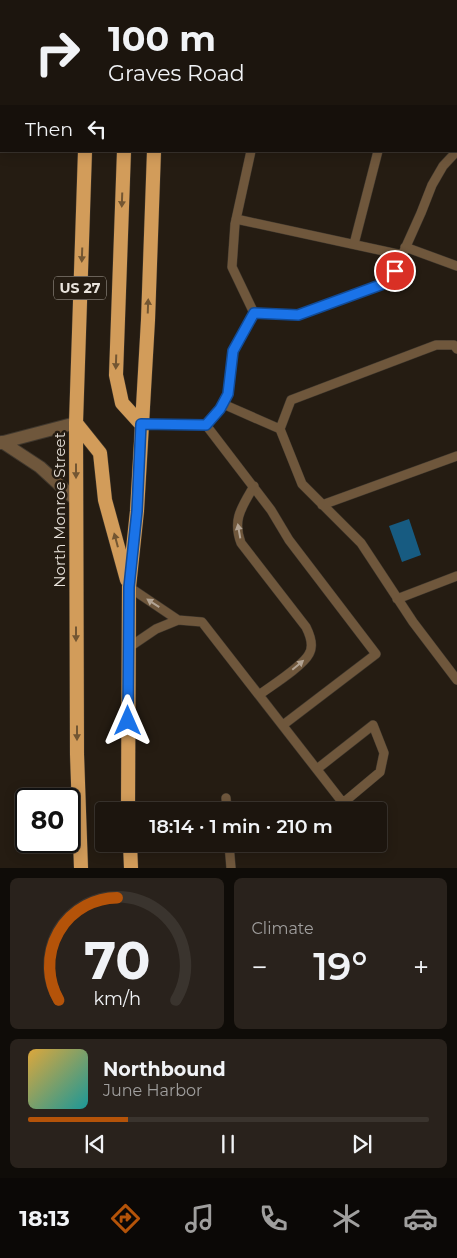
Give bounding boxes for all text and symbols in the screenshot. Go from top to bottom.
text: 100 m [108,17,216,60]
icon: right [25,20,90,85]
text: Graves Road [108,60,245,87]
icon: left [83,115,111,143]
text: Then [25,118,73,141]
one-way arrow [118,192,126,208]
one-way arrow [77,248,85,264]
pin [374,250,416,292]
icon: arrive [381,257,409,285]
road number: US 27 [54,276,106,300]
one-way arrow [144,298,152,314]
one-way arrow [112,355,120,371]
street label: North Monroe Street [50,432,69,588]
one-way arrow [72,464,80,480]
one-way arrow [234,523,242,539]
one-way arrow [111,533,119,548]
one-way arrow [147,598,160,608]
one-way arrow [72,626,80,642]
one-way arrow [291,659,303,671]
position arrow [101,694,153,746]
one-way arrow [73,726,81,742]
speed limit sign: 80 [15,788,80,853]
text: 18:14 · 1 min · 210 m [149,815,333,838]
text: Climate [252,919,314,938]
text: 70 [83,929,150,992]
text: 19° [313,943,367,990]
text: − [252,950,268,984]
text: + [413,950,429,984]
text: km/h [93,988,141,1009]
text: Northbound [103,1058,226,1081]
text: June Harbor [103,1081,202,1100]
icon: previous [81,1130,109,1158]
icon: pause [214,1130,242,1158]
icon: next [348,1130,376,1158]
icon: directions [108,1201,143,1236]
icon: music [182,1201,217,1236]
icon: phone [256,1201,291,1236]
icon: climate [329,1201,364,1236]
icon: car [403,1201,438,1236]
text: 18:13 [19,1205,70,1232]

